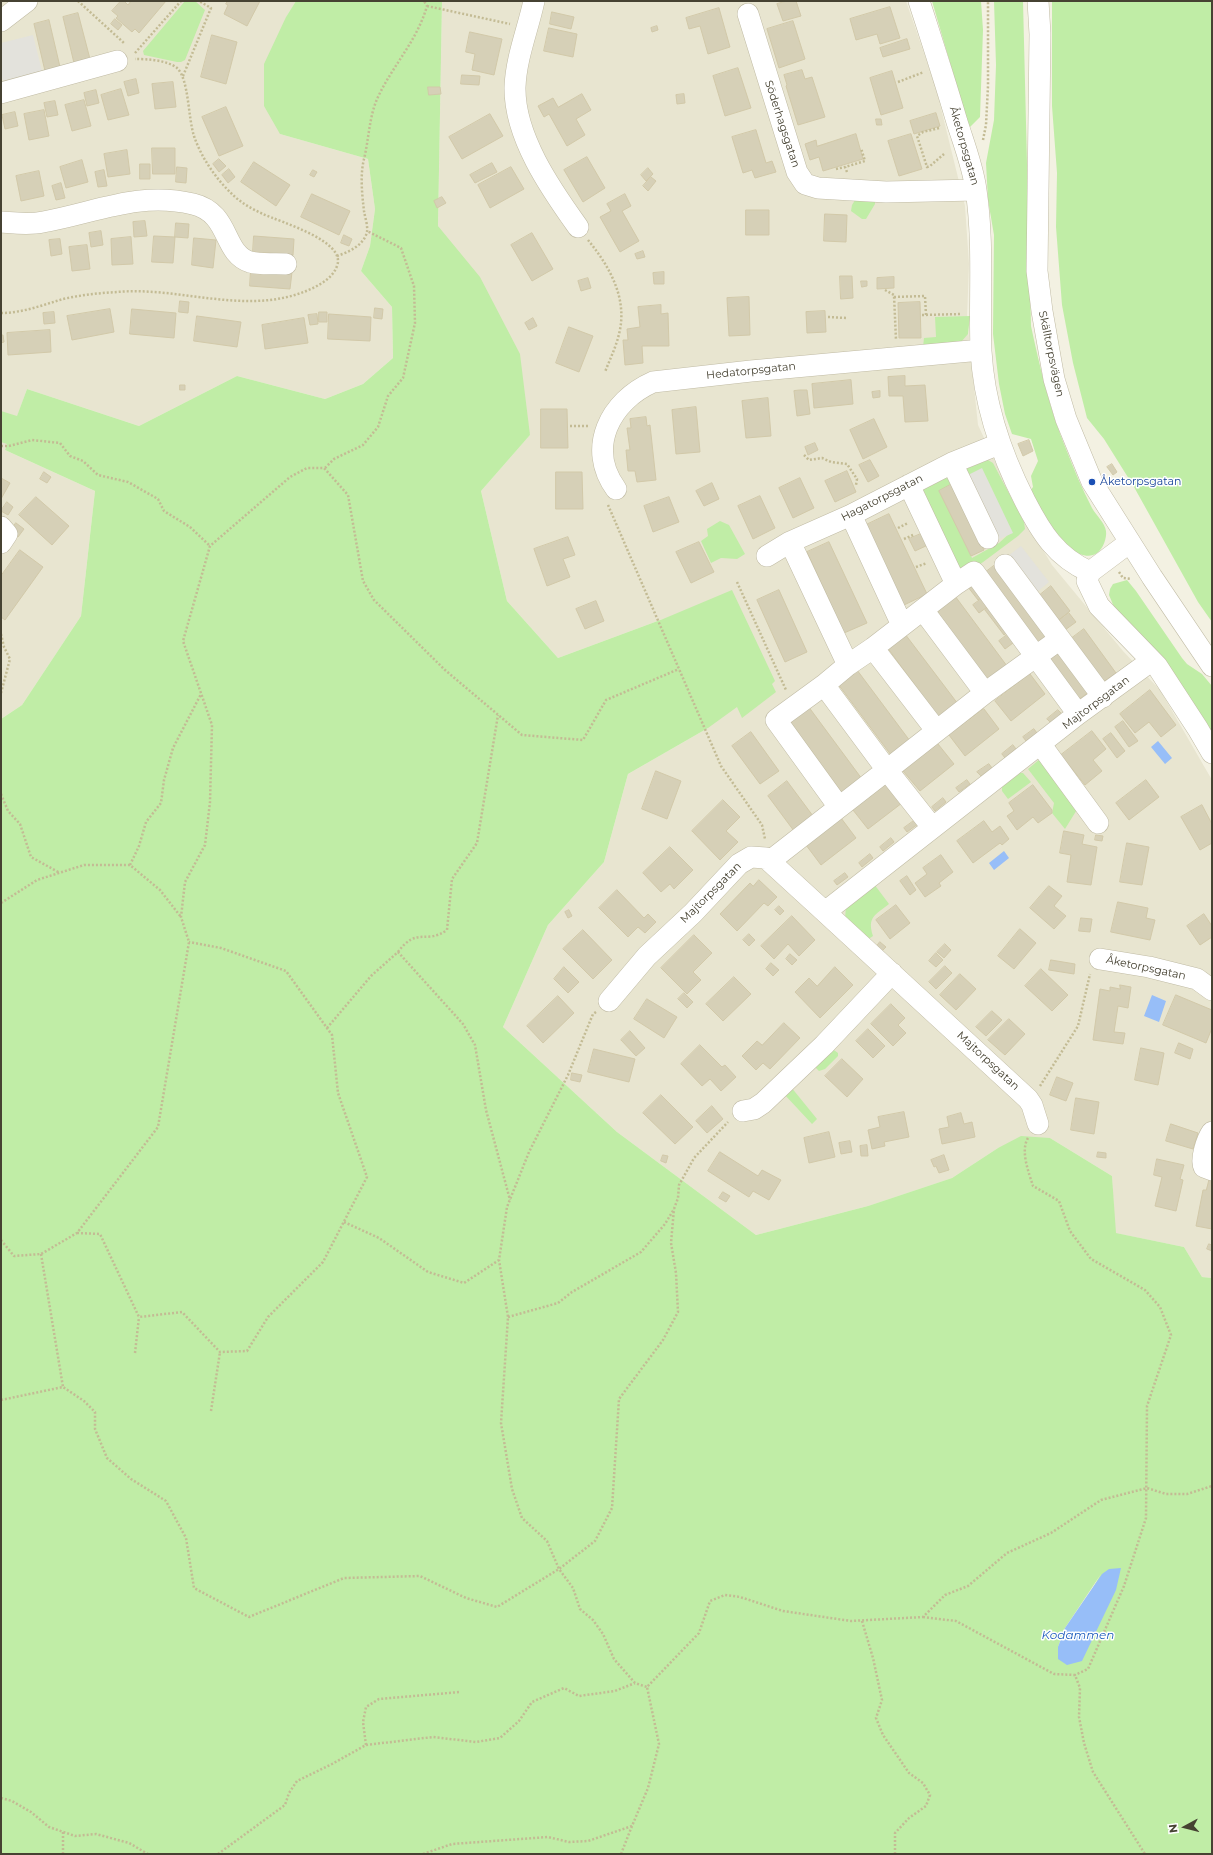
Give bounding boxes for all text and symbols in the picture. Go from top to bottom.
street label: Söderhagsgatan [762,79,802,169]
street label: Åketorpsgatan [946,105,982,187]
street label: Skälltorpsvägen [1035,310,1067,398]
street label: Hedatorpsgatan [706,360,796,382]
street label: Hagatorpsgatan [839,472,925,524]
place label: Åketorpsgatan [1100,475,1181,489]
marker: Åketorpsgatan [1087,477,1097,487]
street label: Majtorpsgatan [1060,674,1132,732]
street label: Majtorpsgatan [678,860,744,926]
street label: Åketorpsgatan [1105,953,1187,983]
street label: Majtorpsgatan [954,1029,1022,1093]
water label: Kodammen [1042,1628,1114,1642]
north arrow [1165,1807,1205,1847]
text: N [1166,1823,1181,1834]

